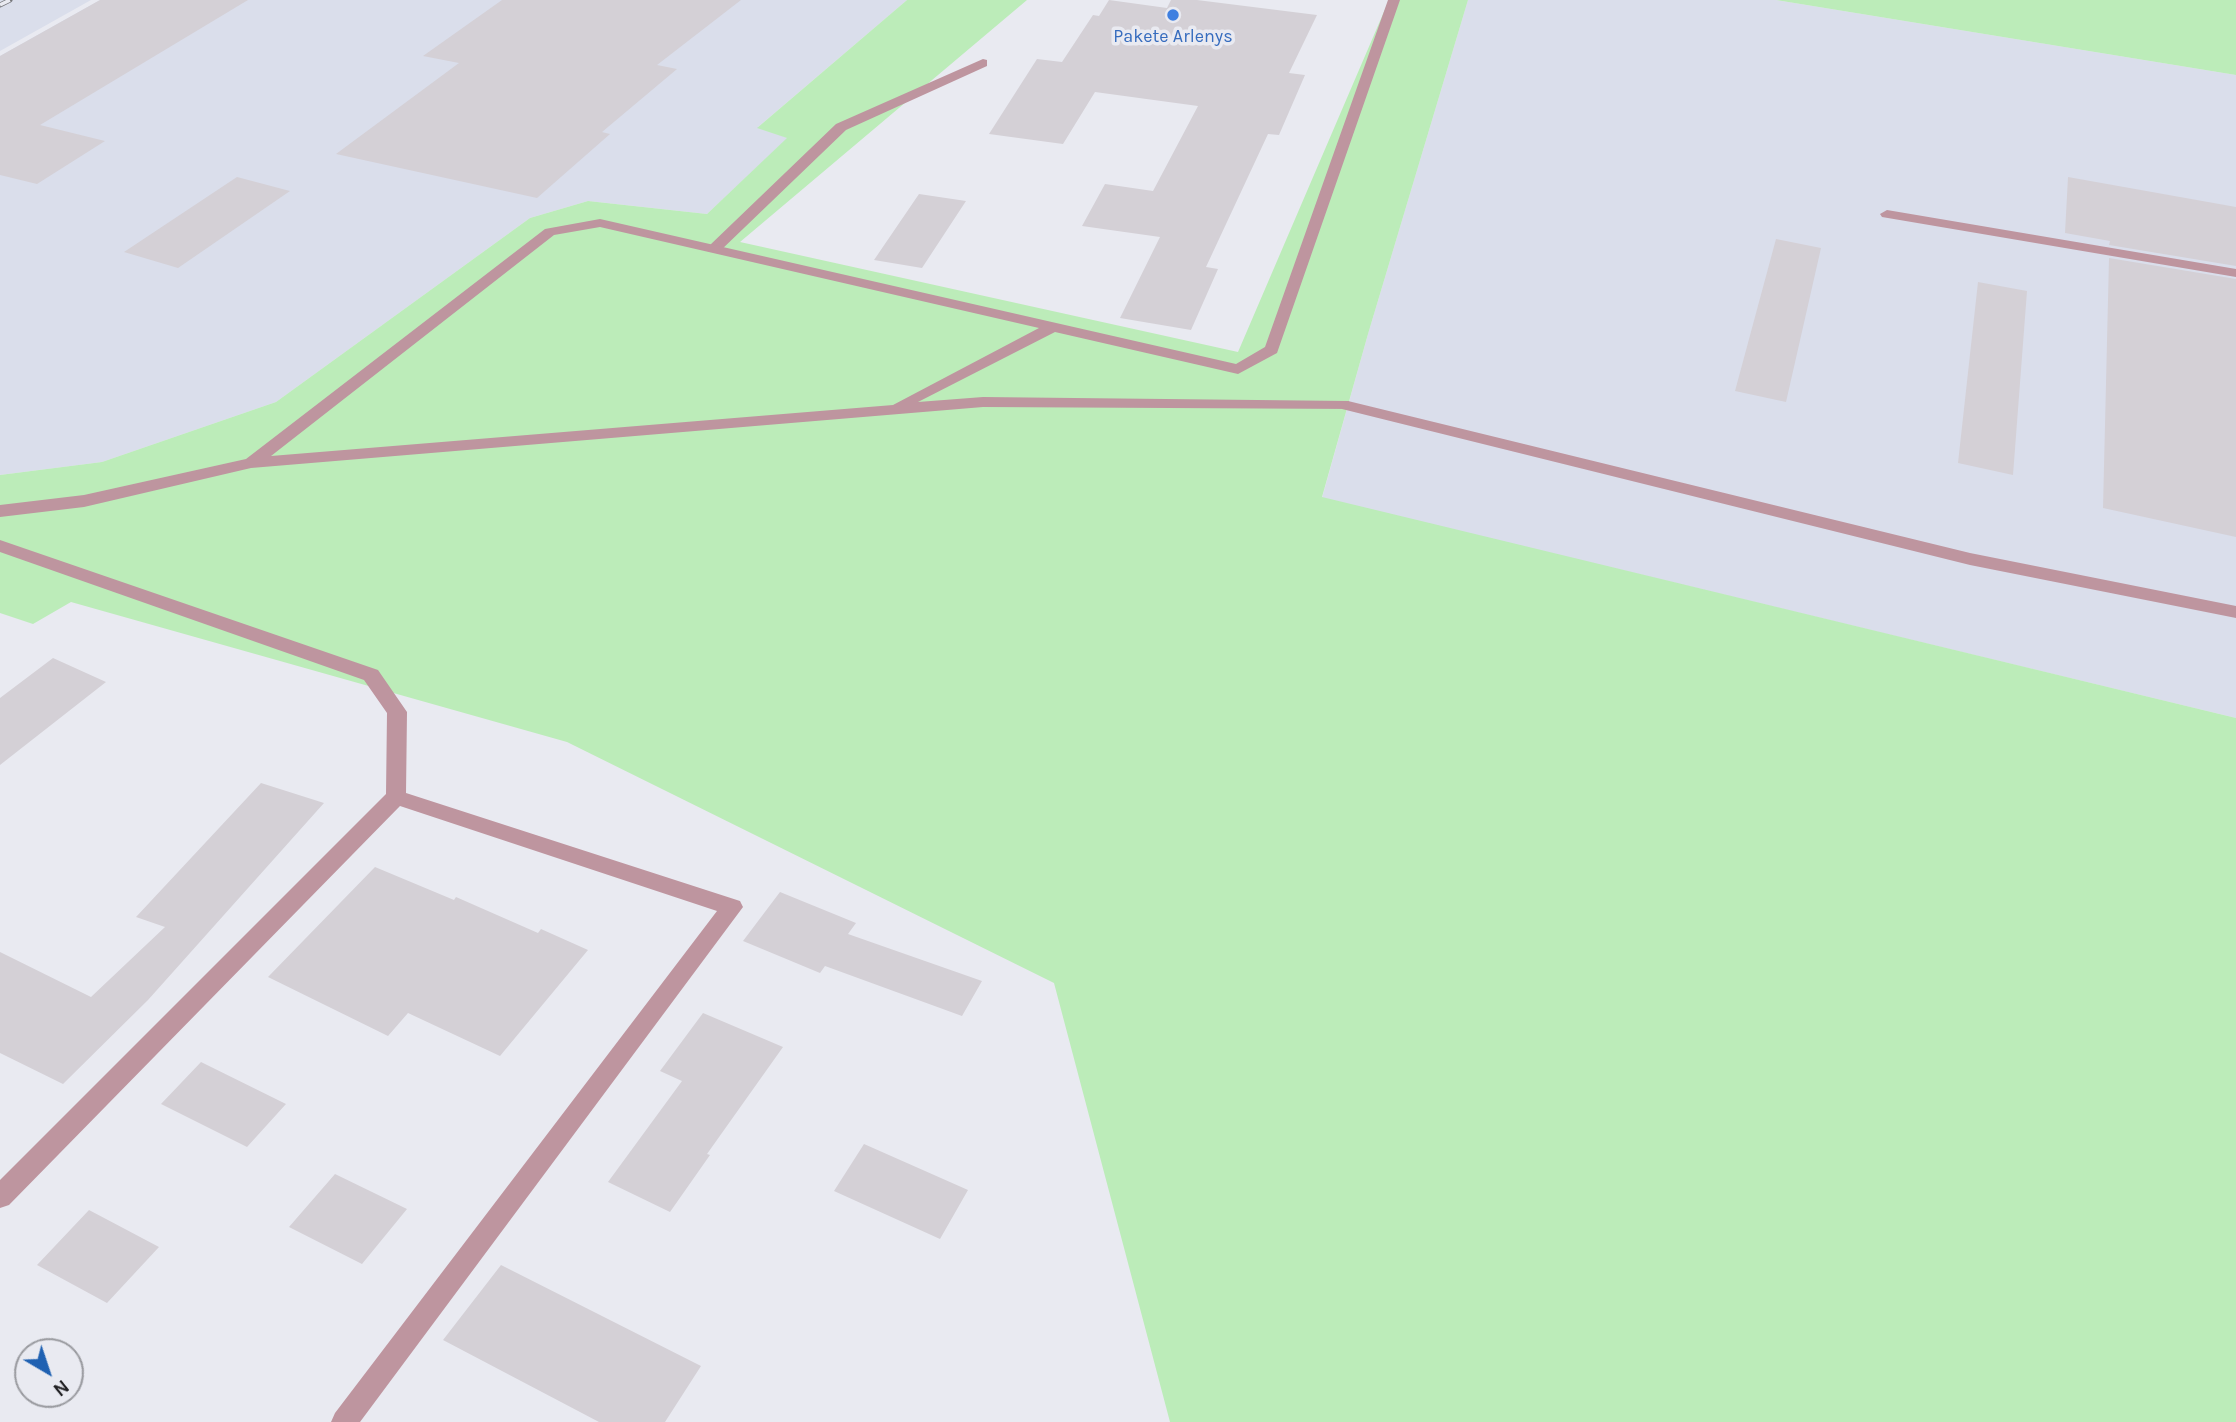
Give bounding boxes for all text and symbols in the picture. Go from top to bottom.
marker: Pakete Arlenys [1165,7,1181,23]
place label: Pakete Arlenys [1113,26,1233,48]
north arrow [14,1338,84,1408]
text: N [49,1375,73,1401]

